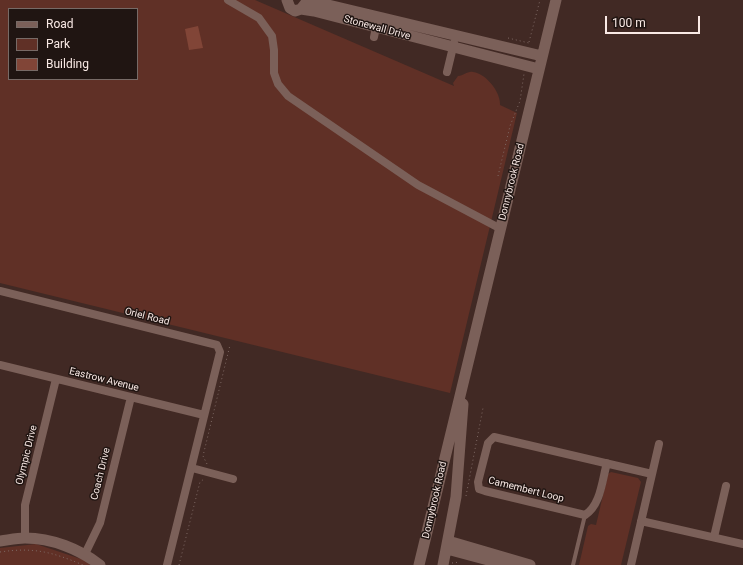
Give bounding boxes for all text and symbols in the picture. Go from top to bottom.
legend [8,8,138,80]
scale bar [607,8,702,34]
street label: Stonewall Drive [342,13,412,43]
text: 100 m [612,16,646,30]
text: Road [46,17,74,31]
text: Park [46,37,70,51]
text: Building [46,57,89,71]
street label: Donnybrook Road [497,142,527,222]
street label: Oriel Road [123,306,171,328]
street label: Eastrow Avenue [68,366,140,394]
street label: Olympic Drive [14,424,40,486]
street label: Coach Drive [89,447,113,501]
street label: Donnybrook Road [420,460,450,540]
street label: Camembert Loop [487,475,565,505]

